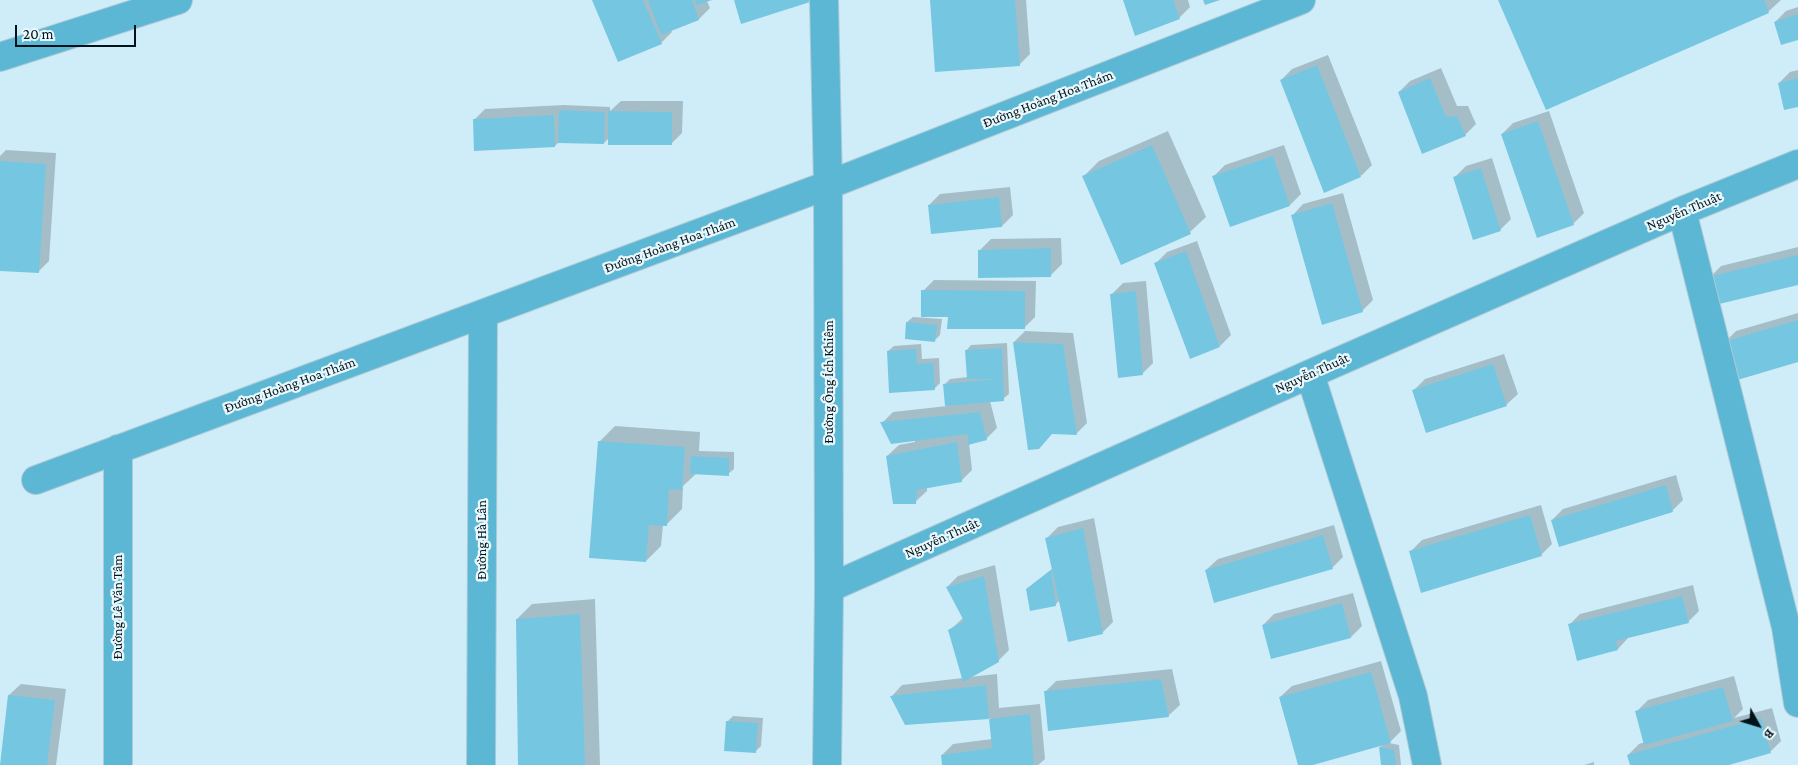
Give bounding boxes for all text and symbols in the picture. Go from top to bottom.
scale bar [18,15,139,47]
text: 20 m [23,26,54,42]
street label: Đường Hoàng Hoa Thám [980,66,1116,132]
street label: Nguyễn Thuật [1644,188,1724,234]
street label: Đường Hoàng Hoa Thám [602,213,738,277]
street label: Đường Ông Ích Khiêm [821,320,837,444]
street label: Nguyễn Thuật [1272,349,1352,397]
street label: Đường Hoàng Hoa Thám [222,353,358,417]
street label: Đường Hà Lân [474,500,490,580]
street label: Nguyễn Thuật [902,514,982,562]
street label: Đường Lê Văn Tâm [110,554,126,660]
north arrow [1733,700,1783,750]
text: B [1761,726,1778,743]

